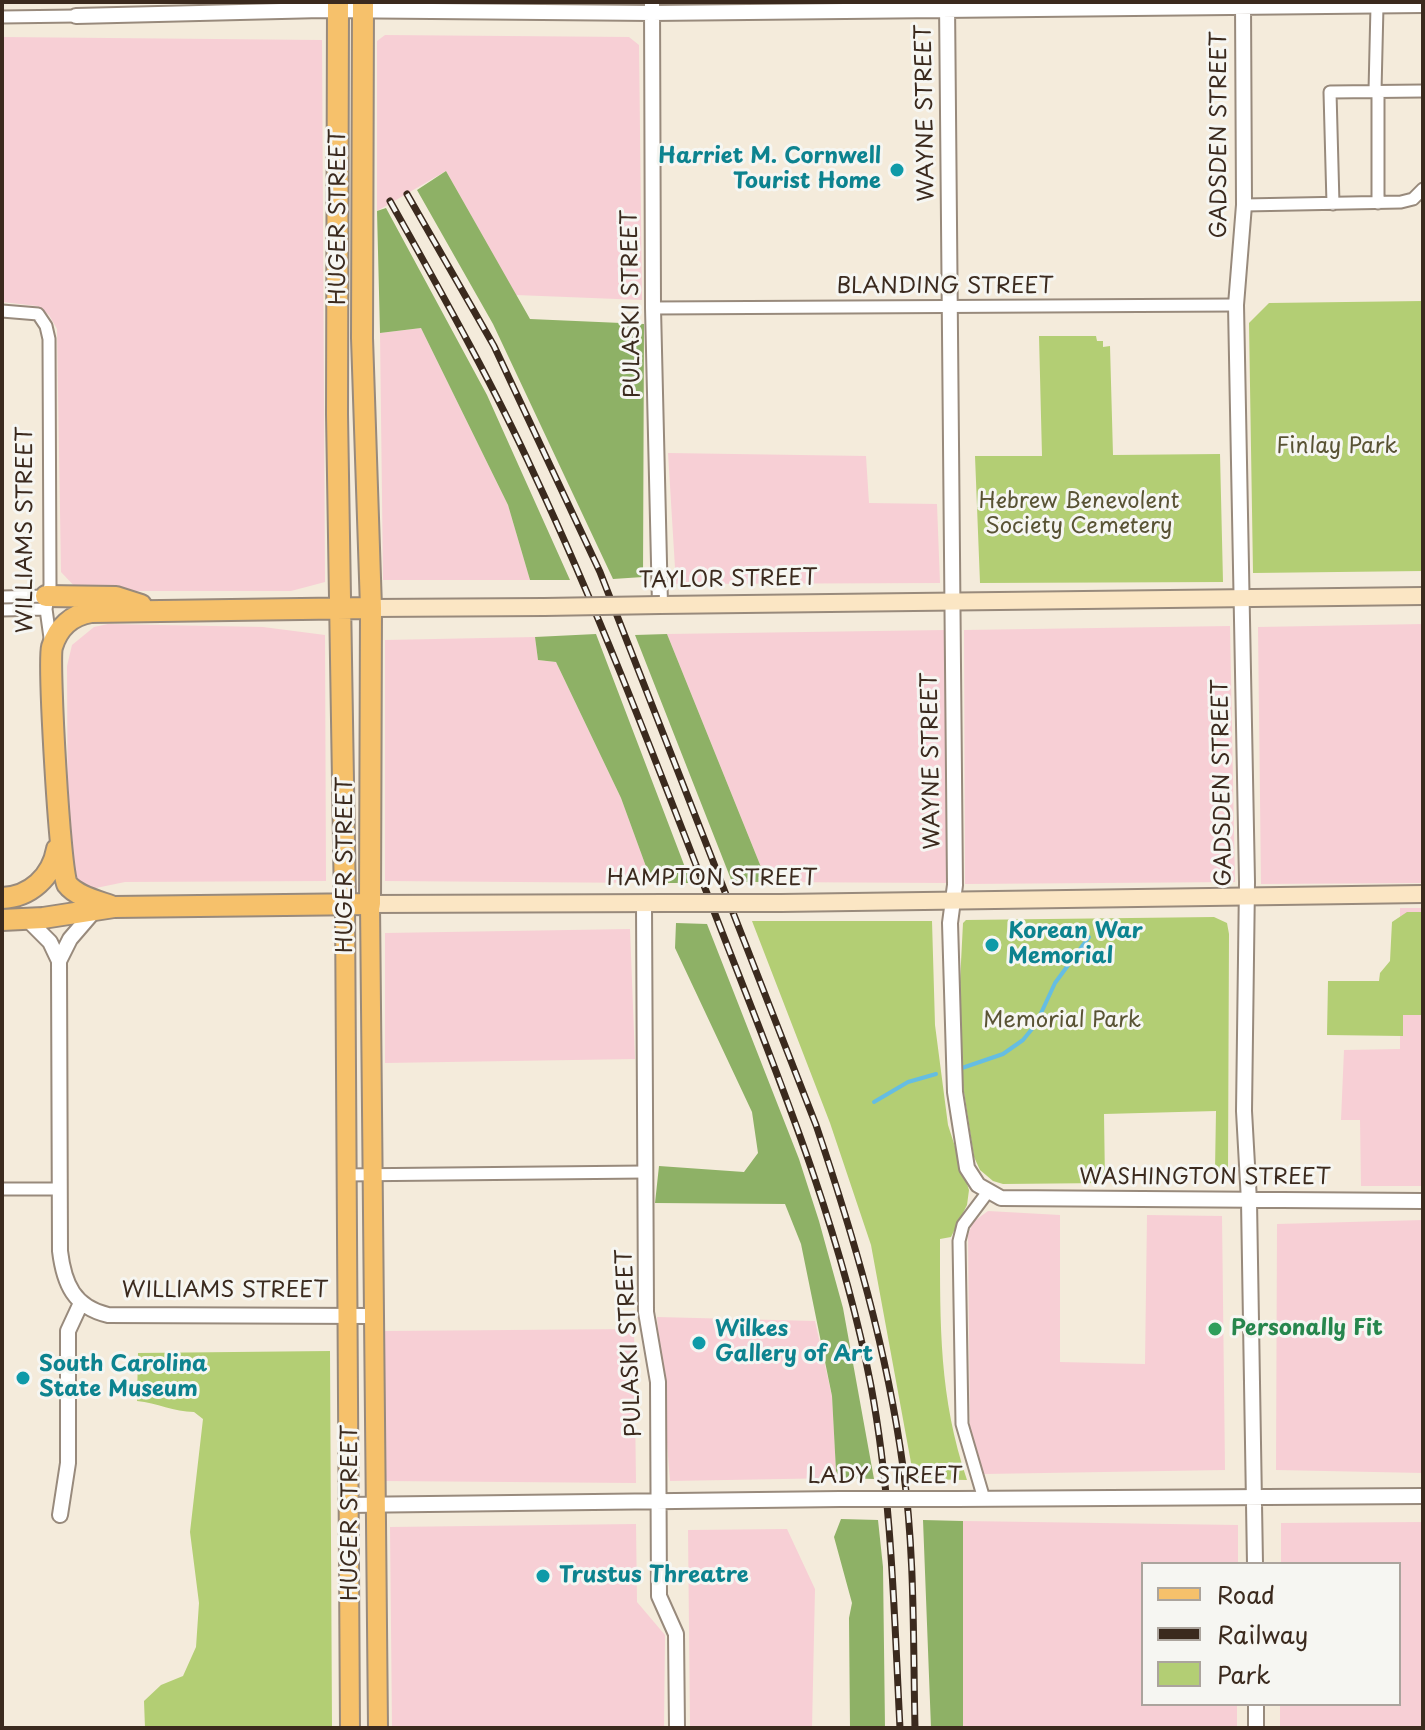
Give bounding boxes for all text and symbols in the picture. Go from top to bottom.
street label: WAYNE STREET [911,24,941,202]
street label: GADSDEN STREET [1207,31,1233,239]
street label: HUGER STREET [326,129,352,305]
place label: Harriet M. Cornwell Tourist Home [658,144,881,196]
marker: Harriet M. Cornwell Tourist Home [888,161,906,179]
street label: PULASKI STREET [617,210,647,398]
street label: BLANDING STREET [836,274,1054,300]
street label: WILLIAMS STREET [13,427,39,633]
park label: Finlay Park [1276,434,1398,460]
park label: Hebrew Benevolent Society Cemetery [979,489,1179,540]
street label: TAYLOR STREET [638,565,818,595]
street label: WAYNE STREET [917,672,947,850]
street label: GADSDEN STREET [1208,679,1238,887]
street label: HUGER STREET [333,777,359,953]
street label: HAMPTON STREET [607,866,817,892]
place label: Korean War Memorial [1008,919,1143,970]
marker: Korean War Memorial [983,936,1001,954]
park label: Memorial Park [983,1008,1141,1034]
street label: WASHINGTON STREET [1079,1165,1331,1191]
street label: PULASKI STREET [612,1248,648,1438]
street label: WILLIAMS STREET [122,1278,328,1304]
place label: Personally Fit [1231,1316,1383,1342]
place label: Wilkes Gallery of Art [715,1317,873,1368]
marker: Personally Fit [1206,1320,1224,1338]
marker: Wilkes Gallery of Art [690,1334,708,1352]
place label: South Carolina State Museum [39,1352,207,1404]
marker: South Carolina State Museum [14,1369,32,1387]
street label: HUGER STREET [338,1425,364,1601]
street label: LADY STREET [807,1464,963,1490]
legend [1141,1562,1401,1706]
place label: Trustus Threatre [559,1563,749,1589]
marker: Trustus Threatre [534,1567,552,1585]
text: Road [1217,1576,1275,1612]
text: Railway [1217,1616,1308,1652]
text: Park [1217,1656,1271,1692]

